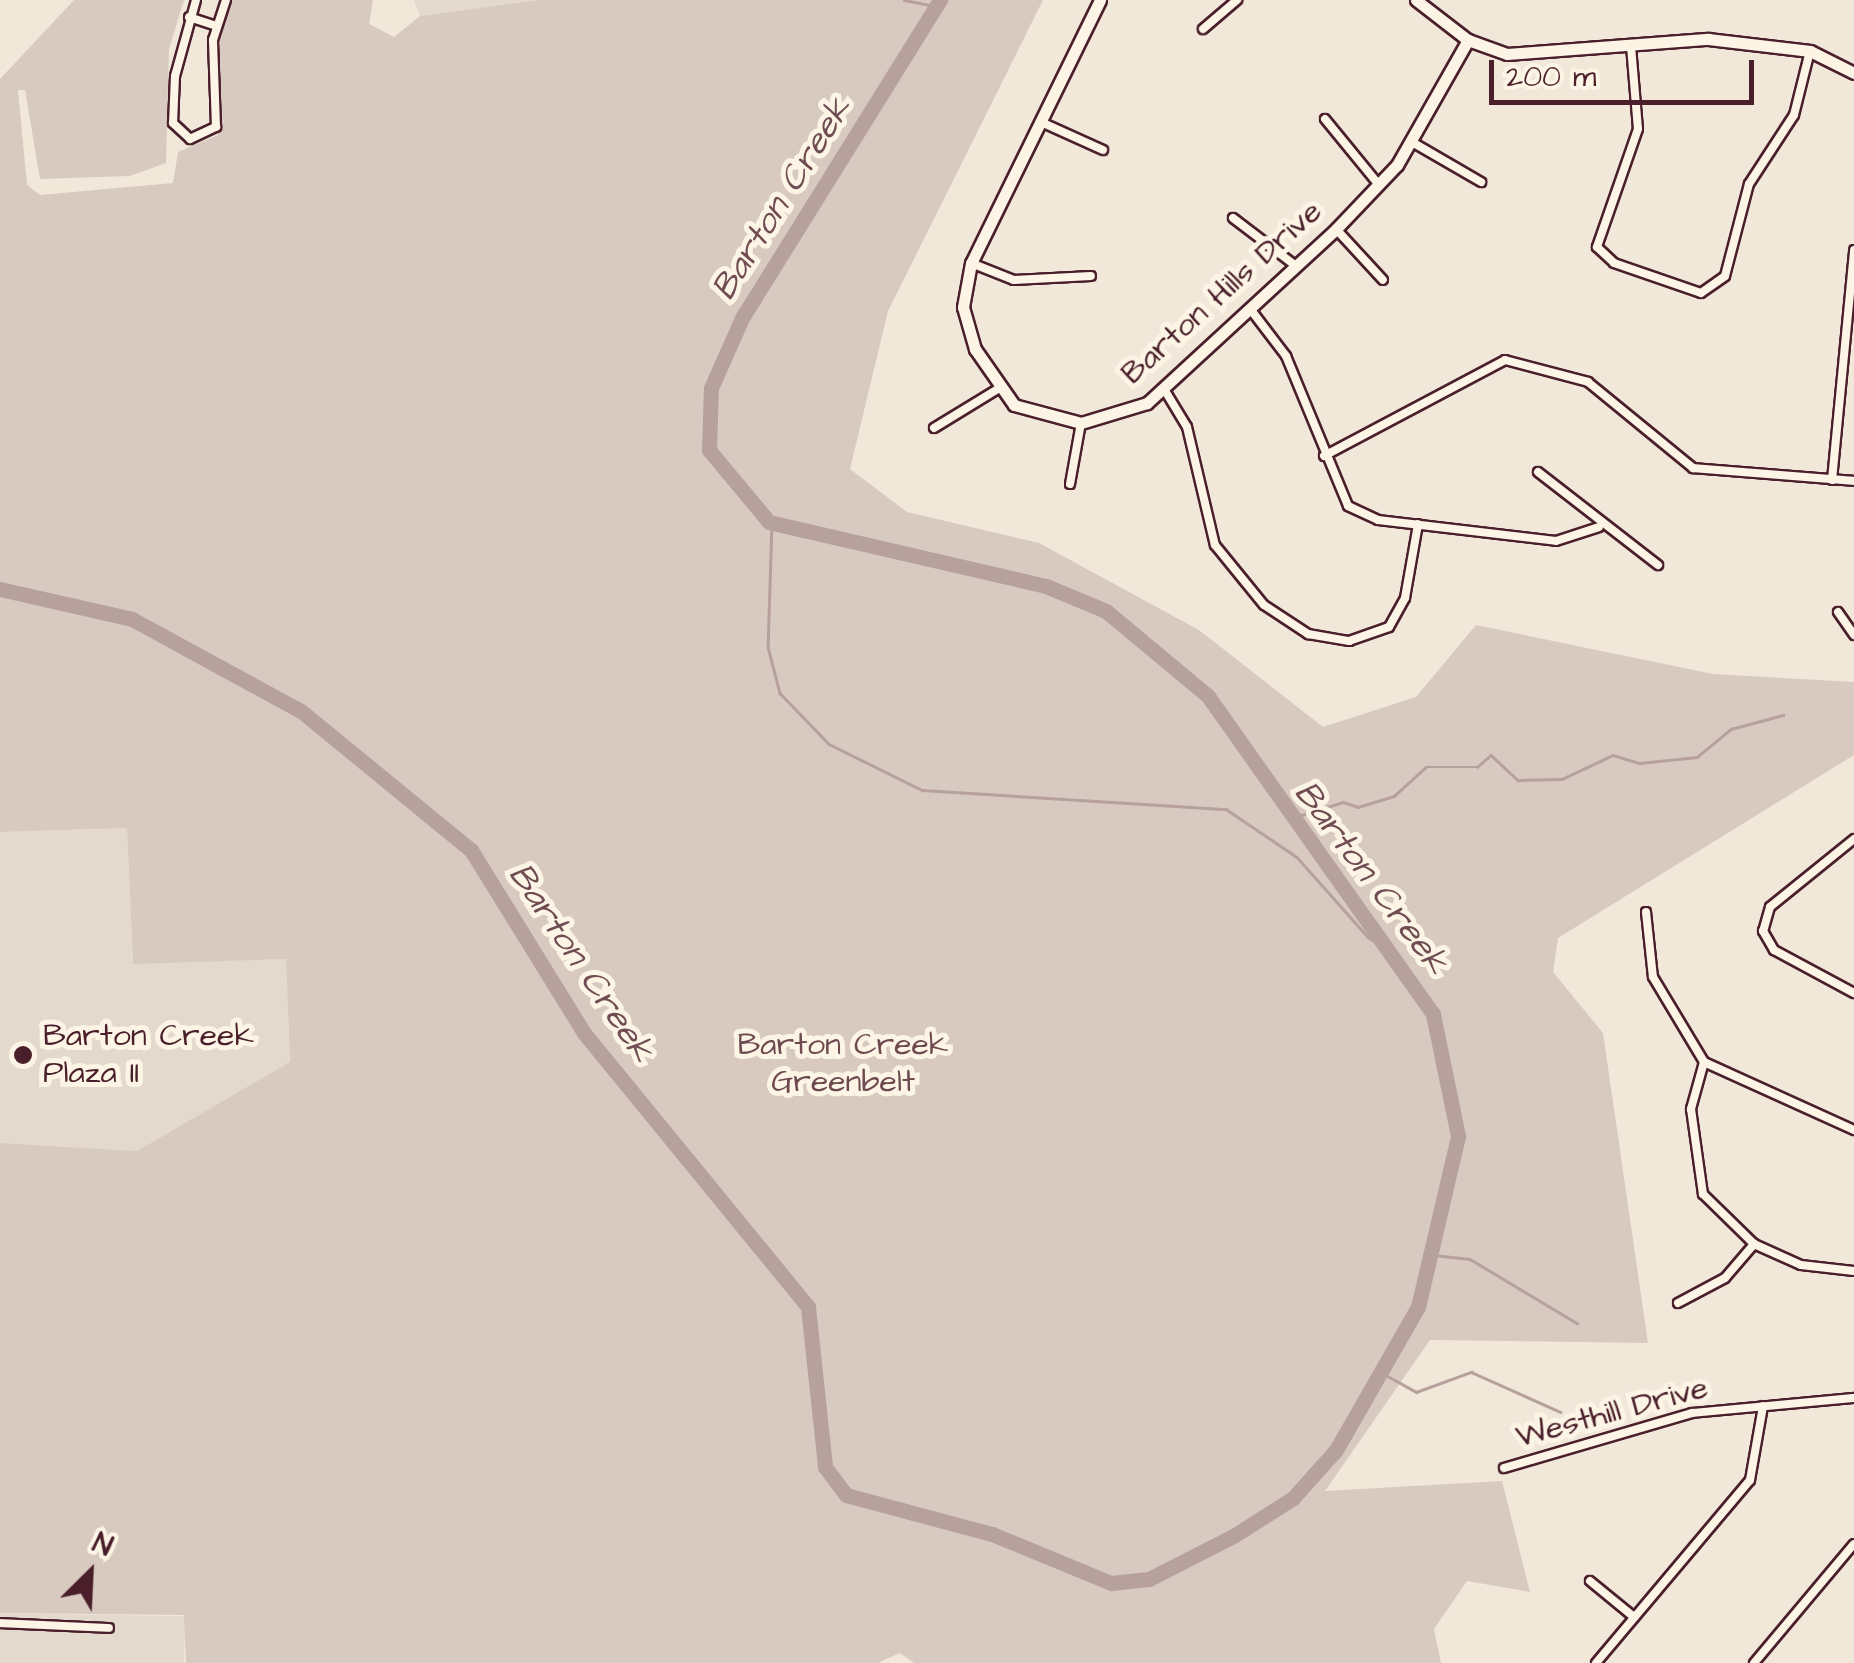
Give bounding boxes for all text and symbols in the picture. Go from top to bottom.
scale bar [1494,40,1759,102]
text: 200 m [1506,56,1596,98]
water label: Barton Creek [703,90,861,308]
street label: Barton Hills Drive [1114,193,1330,393]
water label: Barton Creek [1285,773,1457,983]
water label: Barton Creek [499,856,663,1070]
place label: Barton Creek Plaza II [43,1018,254,1093]
park label: Barton Creek Greenbelt [737,1027,949,1102]
marker: Barton Creek Plaza II [12,1044,34,1066]
street label: Westhill Drive [1512,1369,1712,1457]
north arrow [40,1523,140,1623]
text: N [86,1524,118,1567]

